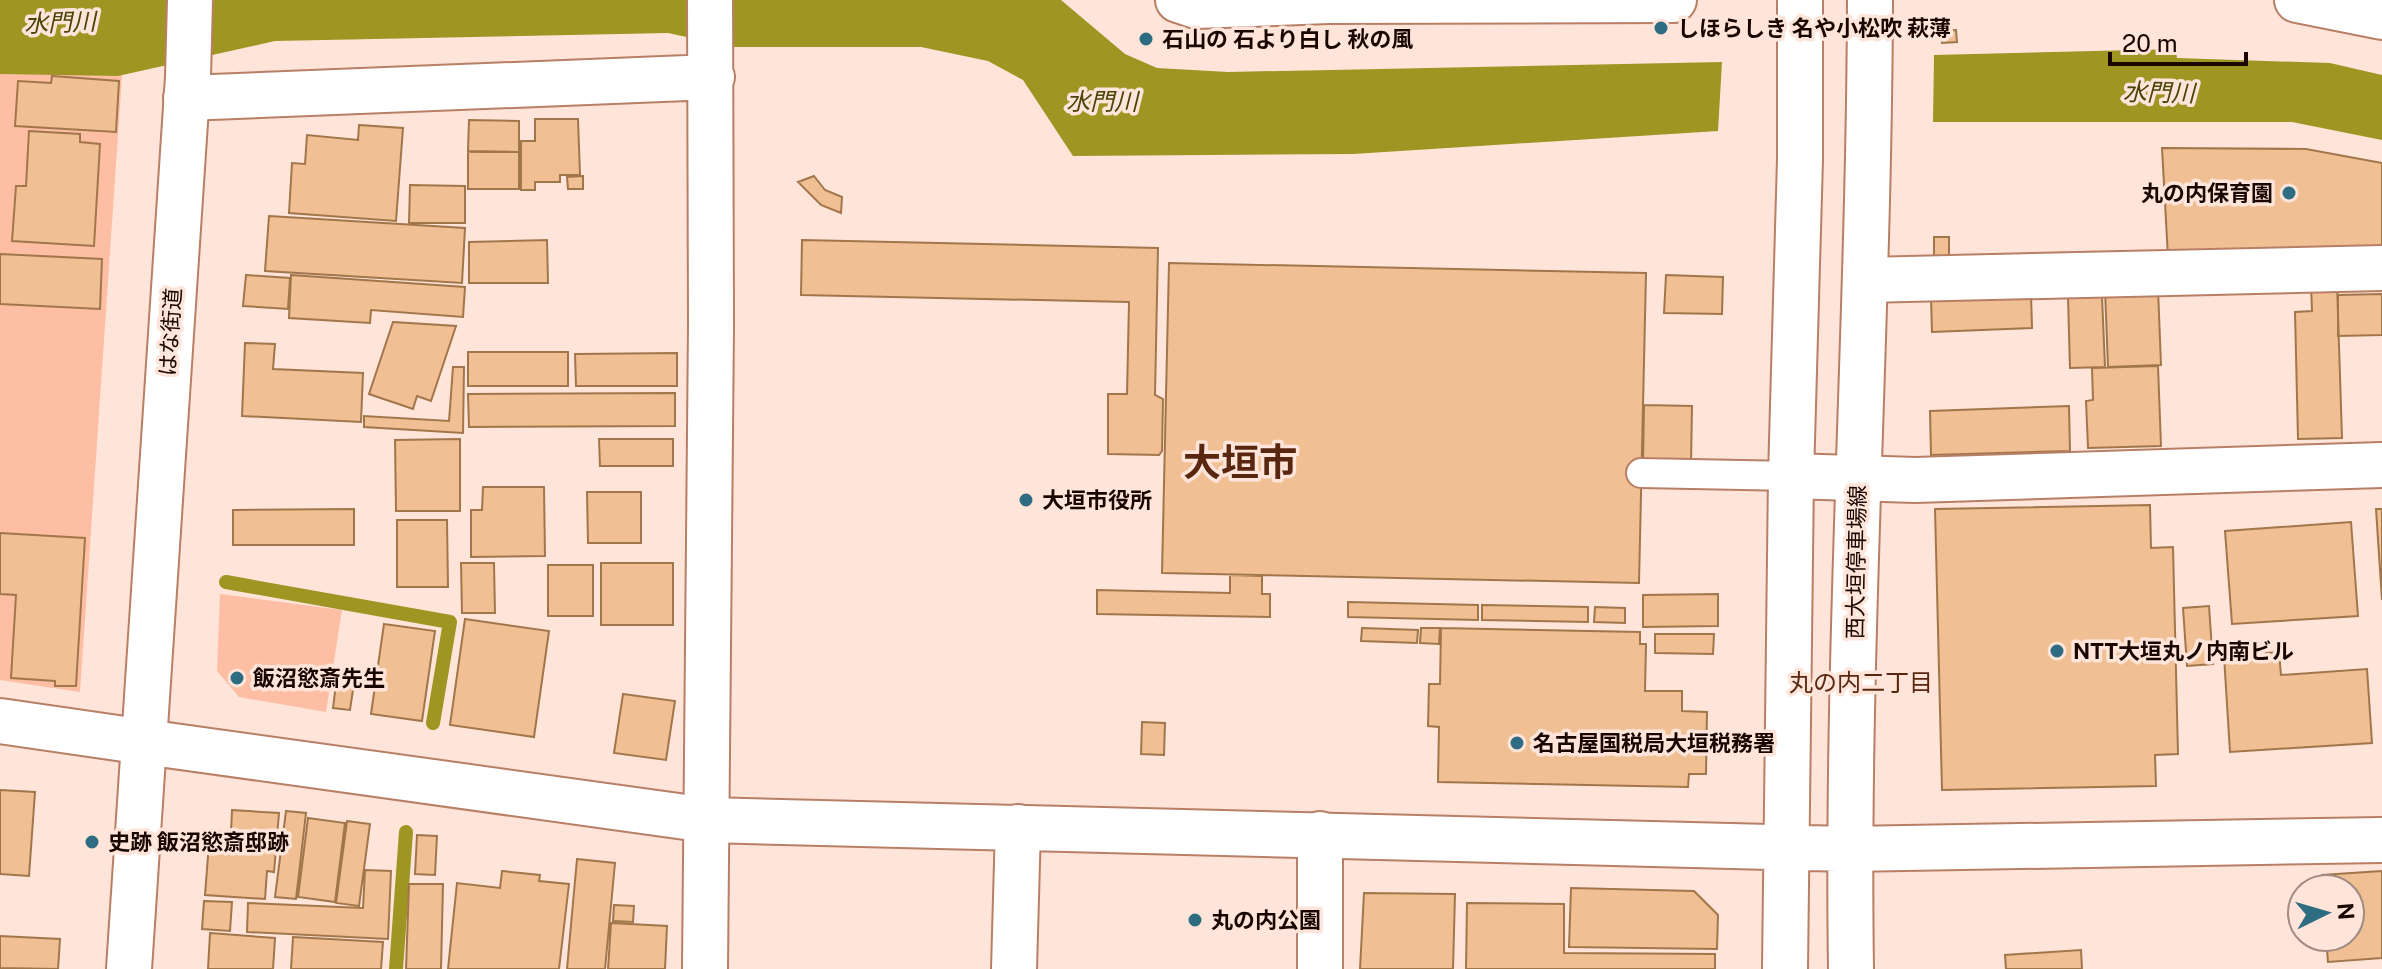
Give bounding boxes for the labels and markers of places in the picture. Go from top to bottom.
place label: しほらしき 名や小松吹 萩薄 [1677,15,1951,41]
marker: しほらしき 名や小松吹 萩薄 [1652,19,1670,37]
place label: 石山の 石より白し 秋の風 [1162,26,1413,52]
marker: 石山の 石より白し 秋の風 [1137,30,1155,48]
place label: 丸の内保育園 [2141,180,2273,206]
marker: 丸の内保育園 [2280,184,2298,202]
place label: 大垣市役所 [1042,487,1152,513]
marker: 大垣市役所 [1017,491,1035,509]
place label: NTT大垣丸ノ内南ビル [2073,638,2294,664]
marker: NTT大垣丸ノ内南ビル [2048,642,2066,660]
place label: 飯沼慾斎先生 [252,665,385,691]
marker: 飯沼慾斎先生 [228,669,246,687]
place label: 名古屋国税局大垣税務署 [1533,730,1775,756]
marker: 名古屋国税局大垣税務署 [1508,734,1526,752]
place label: 史跡 飯沼慾斎邸跡 [108,829,289,855]
marker: 史跡 飯沼慾斎邸跡 [83,833,101,851]
place label: 丸の内公園 [1211,907,1321,933]
marker: 丸の内公園 [1186,911,1204,929]

